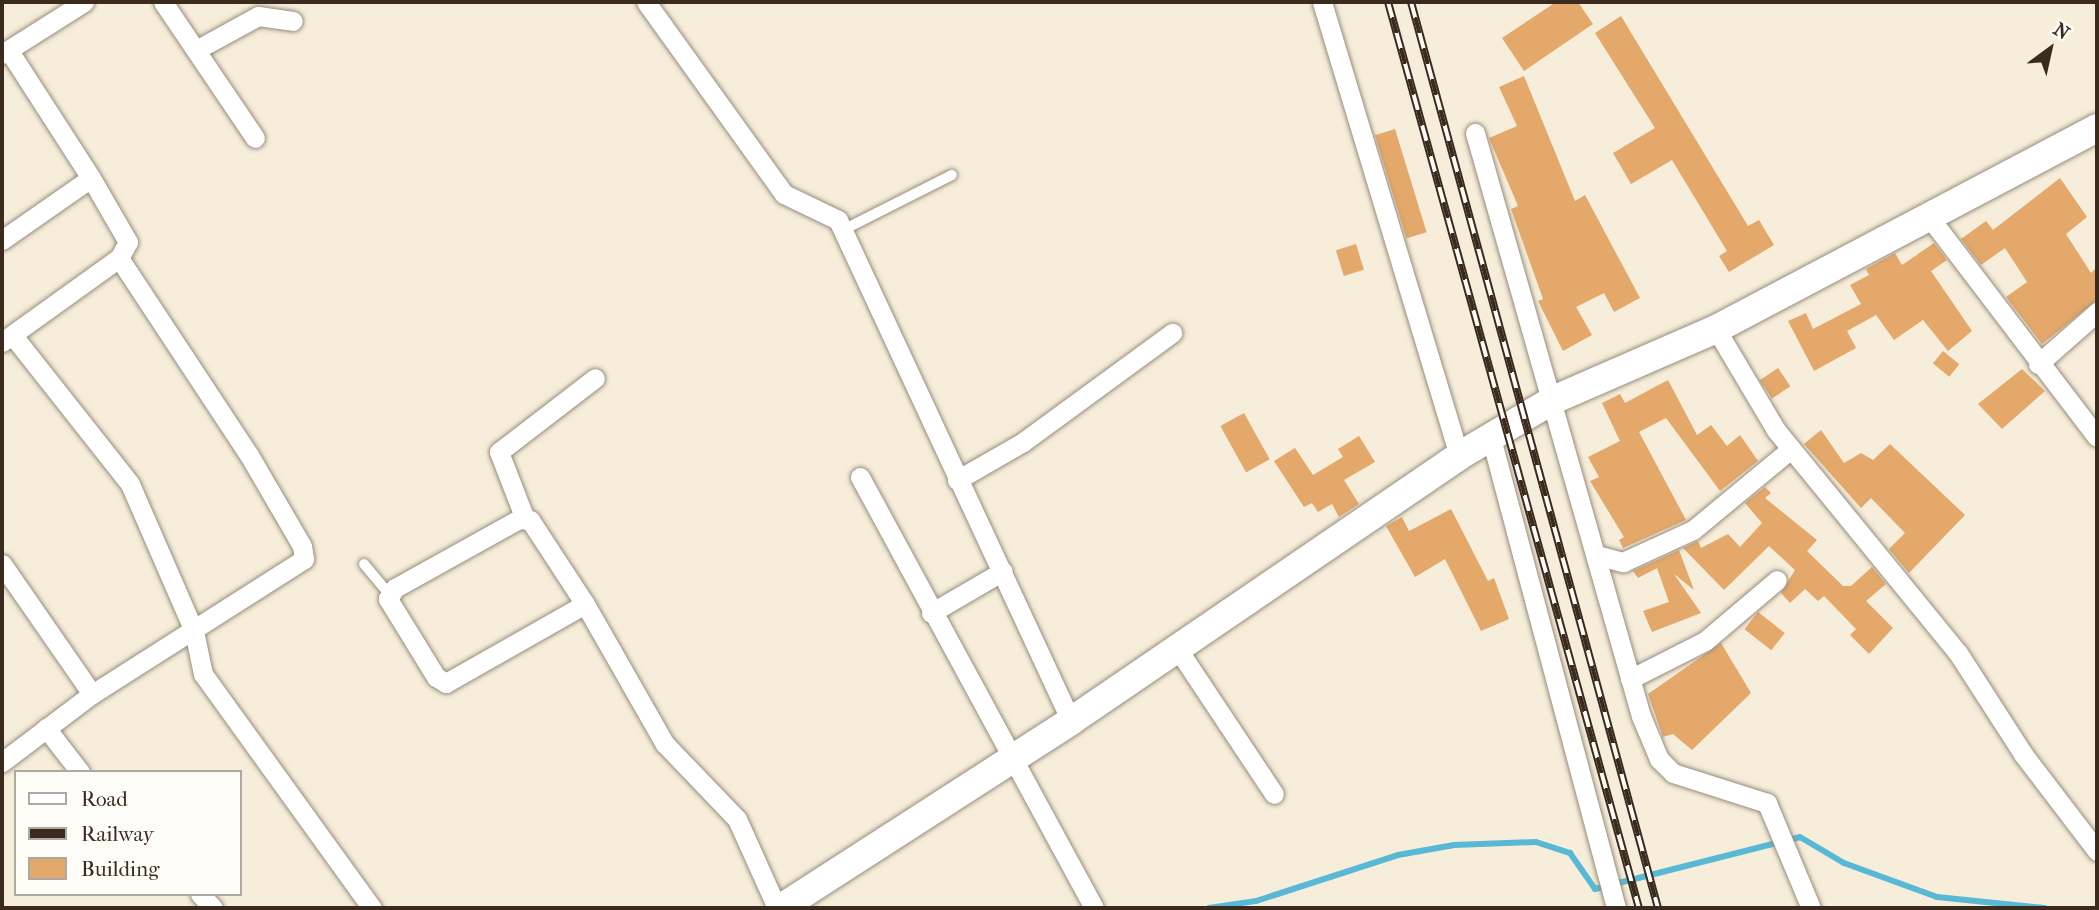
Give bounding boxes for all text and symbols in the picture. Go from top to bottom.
north arrow [2015,14,2085,84]
text: N [2049,18,2073,45]
legend [14,770,242,896]
text: Road [81,787,128,811]
text: Railway [81,822,154,846]
text: Building [81,857,159,881]

